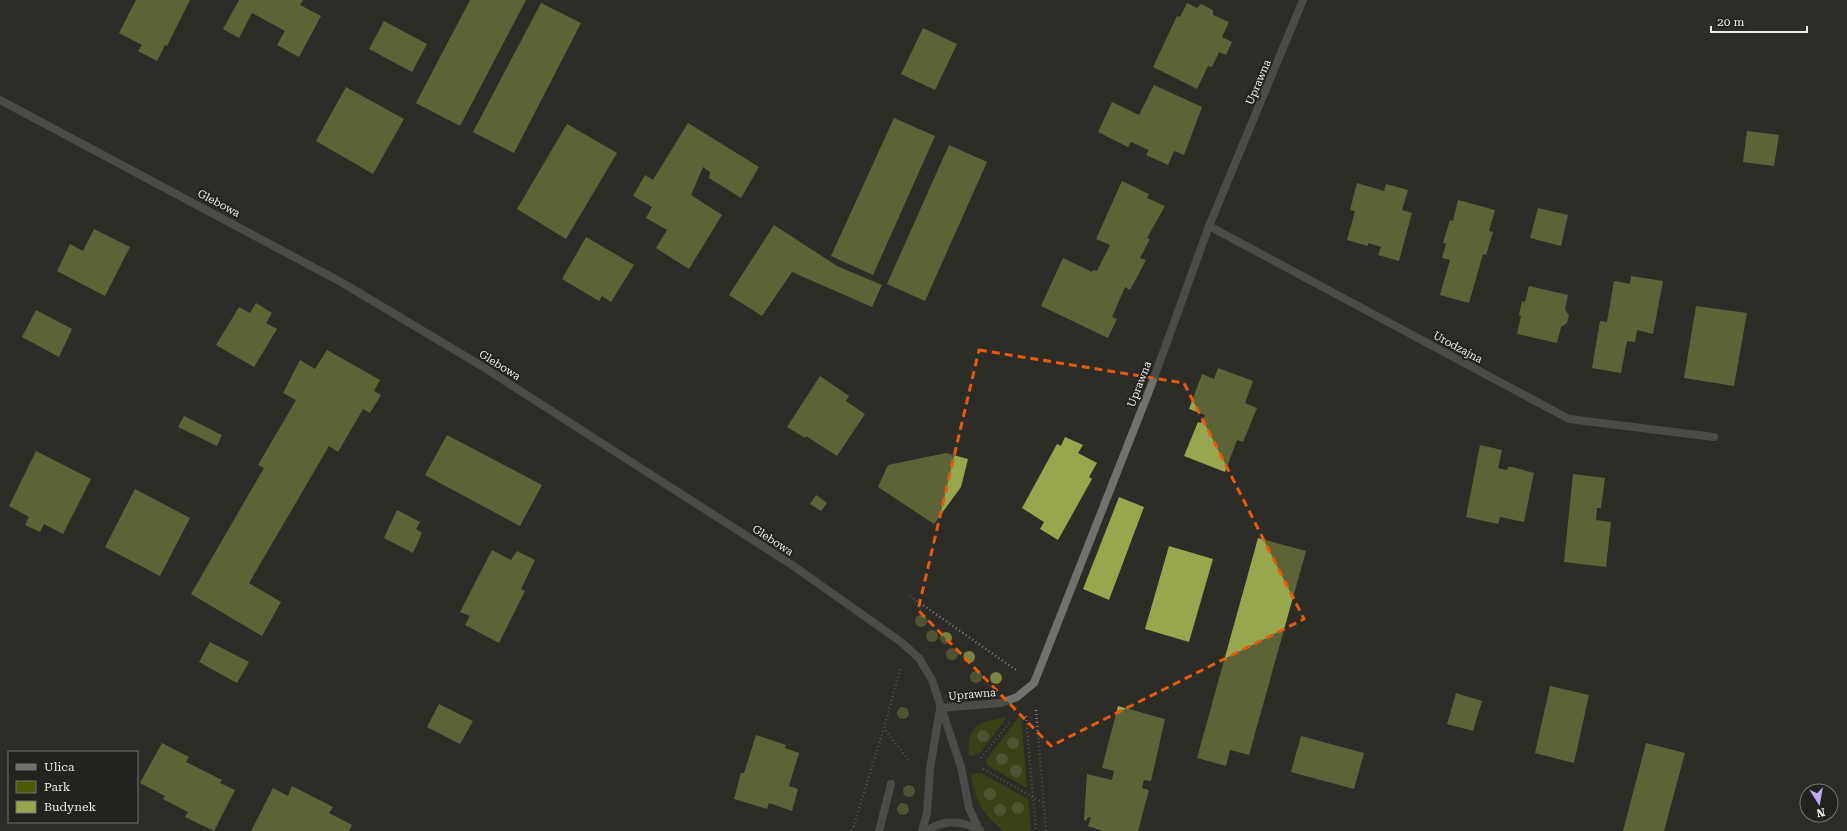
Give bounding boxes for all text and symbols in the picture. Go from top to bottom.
scale bar [1711,8,1807,34]
text: 20 m [1717,15,1744,29]
street label: Uprawna [1243,57,1274,107]
street label: Glebowa [195,187,242,220]
street label: Urodzajna [1431,329,1485,366]
street label: Glebowa [477,348,523,383]
street label: Uprawna [1125,359,1154,409]
street label: Glebowa [750,522,796,559]
street label: Uprawna [948,686,997,703]
legend [8,751,138,823]
text: Ulica [44,760,75,774]
text: Park [44,780,71,794]
north arrow [1799,783,1839,823]
text: Budynek [44,800,96,814]
text: N [1815,805,1826,820]

